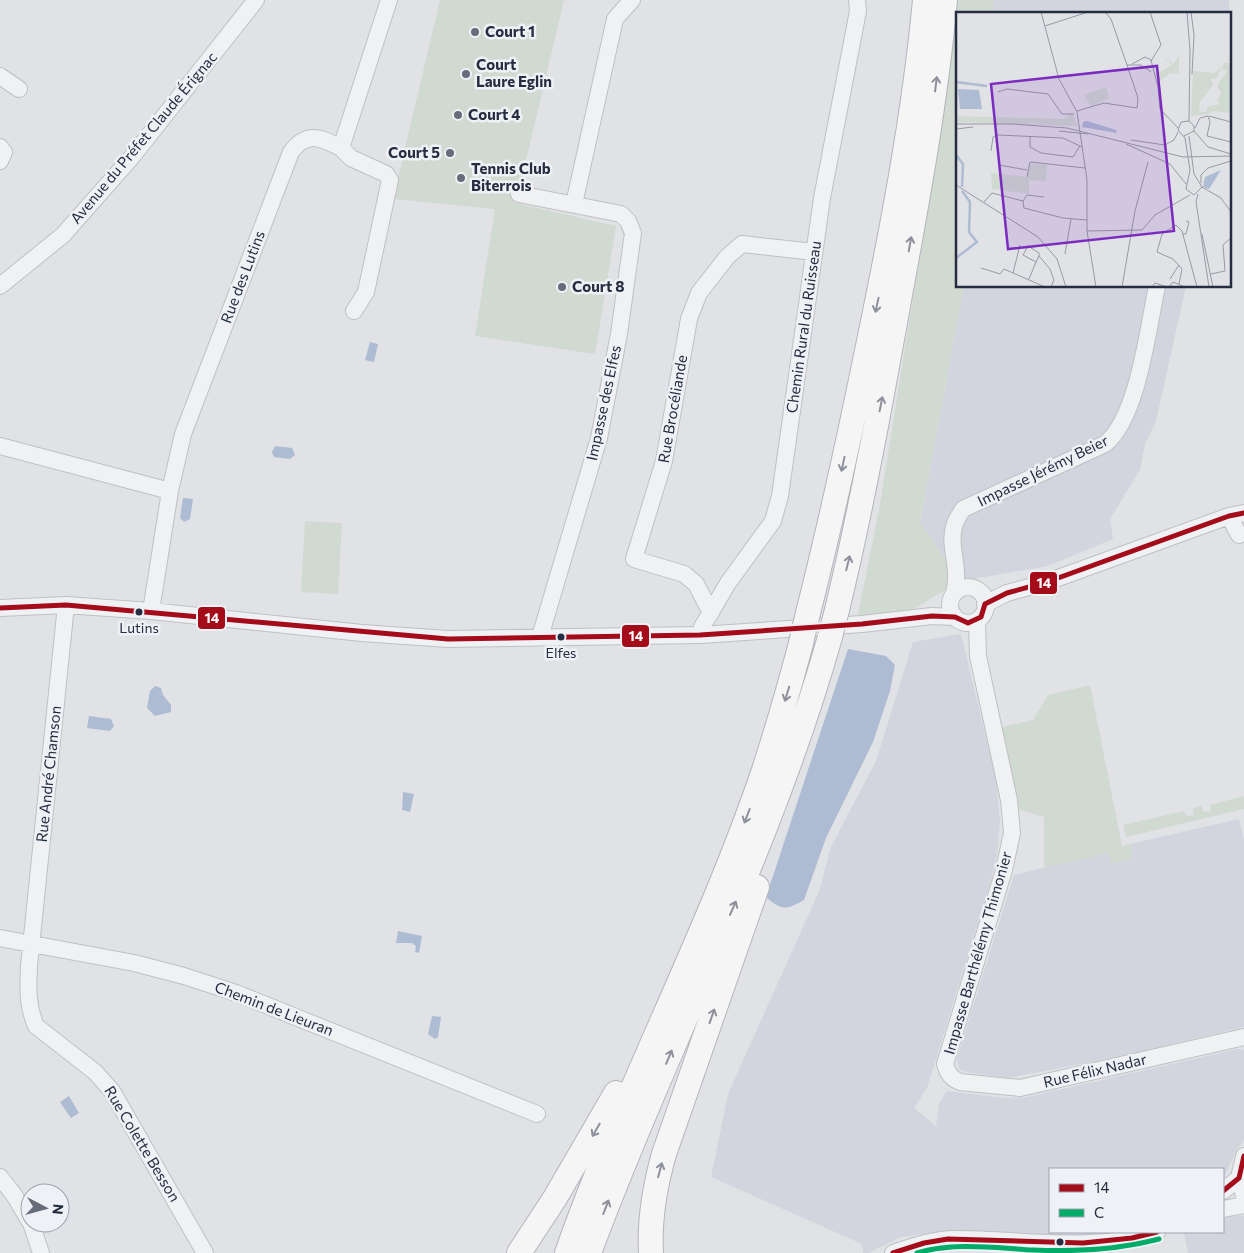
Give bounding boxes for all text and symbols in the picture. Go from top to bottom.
inset map [956,12,1232,288]
place label: Court 1 [485,22,535,40]
marker: Court 1 [469,26,481,38]
street label: Avenue du Préfet Claude Érignac [65,47,220,227]
place label: Court Laure Eglin [476,55,552,90]
marker: Court Laure Eglin [460,68,472,80]
one-way arrow [931,76,941,92]
place label: Court 4 [468,105,520,123]
marker: Court 4 [452,109,464,121]
place label: Court 5 [388,143,440,161]
marker: Court 5 [444,147,456,159]
place label: Tennis Club Biterrois [471,159,551,194]
marker: Tennis Club Biterrois [455,172,467,184]
street label: Rue des Lutins [216,228,268,326]
one-way arrow [905,236,915,252]
street label: Chemin Rural du Ruisseau [782,240,824,414]
place label: Court 8 [572,277,624,295]
marker: Court 8 [556,281,568,293]
one-way arrow [871,297,881,313]
street label: Impasse des Elfes [582,343,624,462]
street label: Rue Brocéliande [654,353,690,464]
one-way arrow [876,396,886,412]
street label: Impasse Jérémy Beier [974,431,1111,510]
one-way arrow [838,456,847,472]
one-way arrow [844,555,853,571]
line badge: 14 [1029,571,1058,595]
text: 14 [1037,574,1052,591]
line badge: 14 [197,606,226,630]
marker: Lutins [134,607,144,617]
text: 14 [205,609,220,626]
place label: Lutins [119,619,159,636]
line badge: 14 [621,624,650,648]
text: 14 [629,627,644,644]
marker: Elfes [556,632,566,642]
place label: Elfes [546,644,576,661]
one-way arrow [781,685,791,701]
street label: Rue André Chamson [32,705,64,843]
one-way arrow [742,808,751,823]
street label: Impasse Barthélémy Thimonier [939,849,1015,1056]
one-way arrow [728,901,738,916]
street label: Chemin de Lieuran [212,977,336,1039]
one-way arrow [708,1009,717,1024]
street label: Rue Félix Nadar [1041,1049,1148,1091]
one-way arrow [664,1050,674,1065]
street label: Rue Colette Besson [101,1082,184,1205]
one-way arrow [591,1122,601,1137]
one-way arrow [656,1163,665,1179]
legend [1049,1168,1224,1233]
text: 14 [1094,1178,1109,1196]
north arrow [20,1183,70,1233]
one-way arrow [603,1200,612,1215]
text: N [49,1203,67,1216]
text: C [1094,1203,1104,1221]
unlabelled marker [1055,1237,1065,1247]

